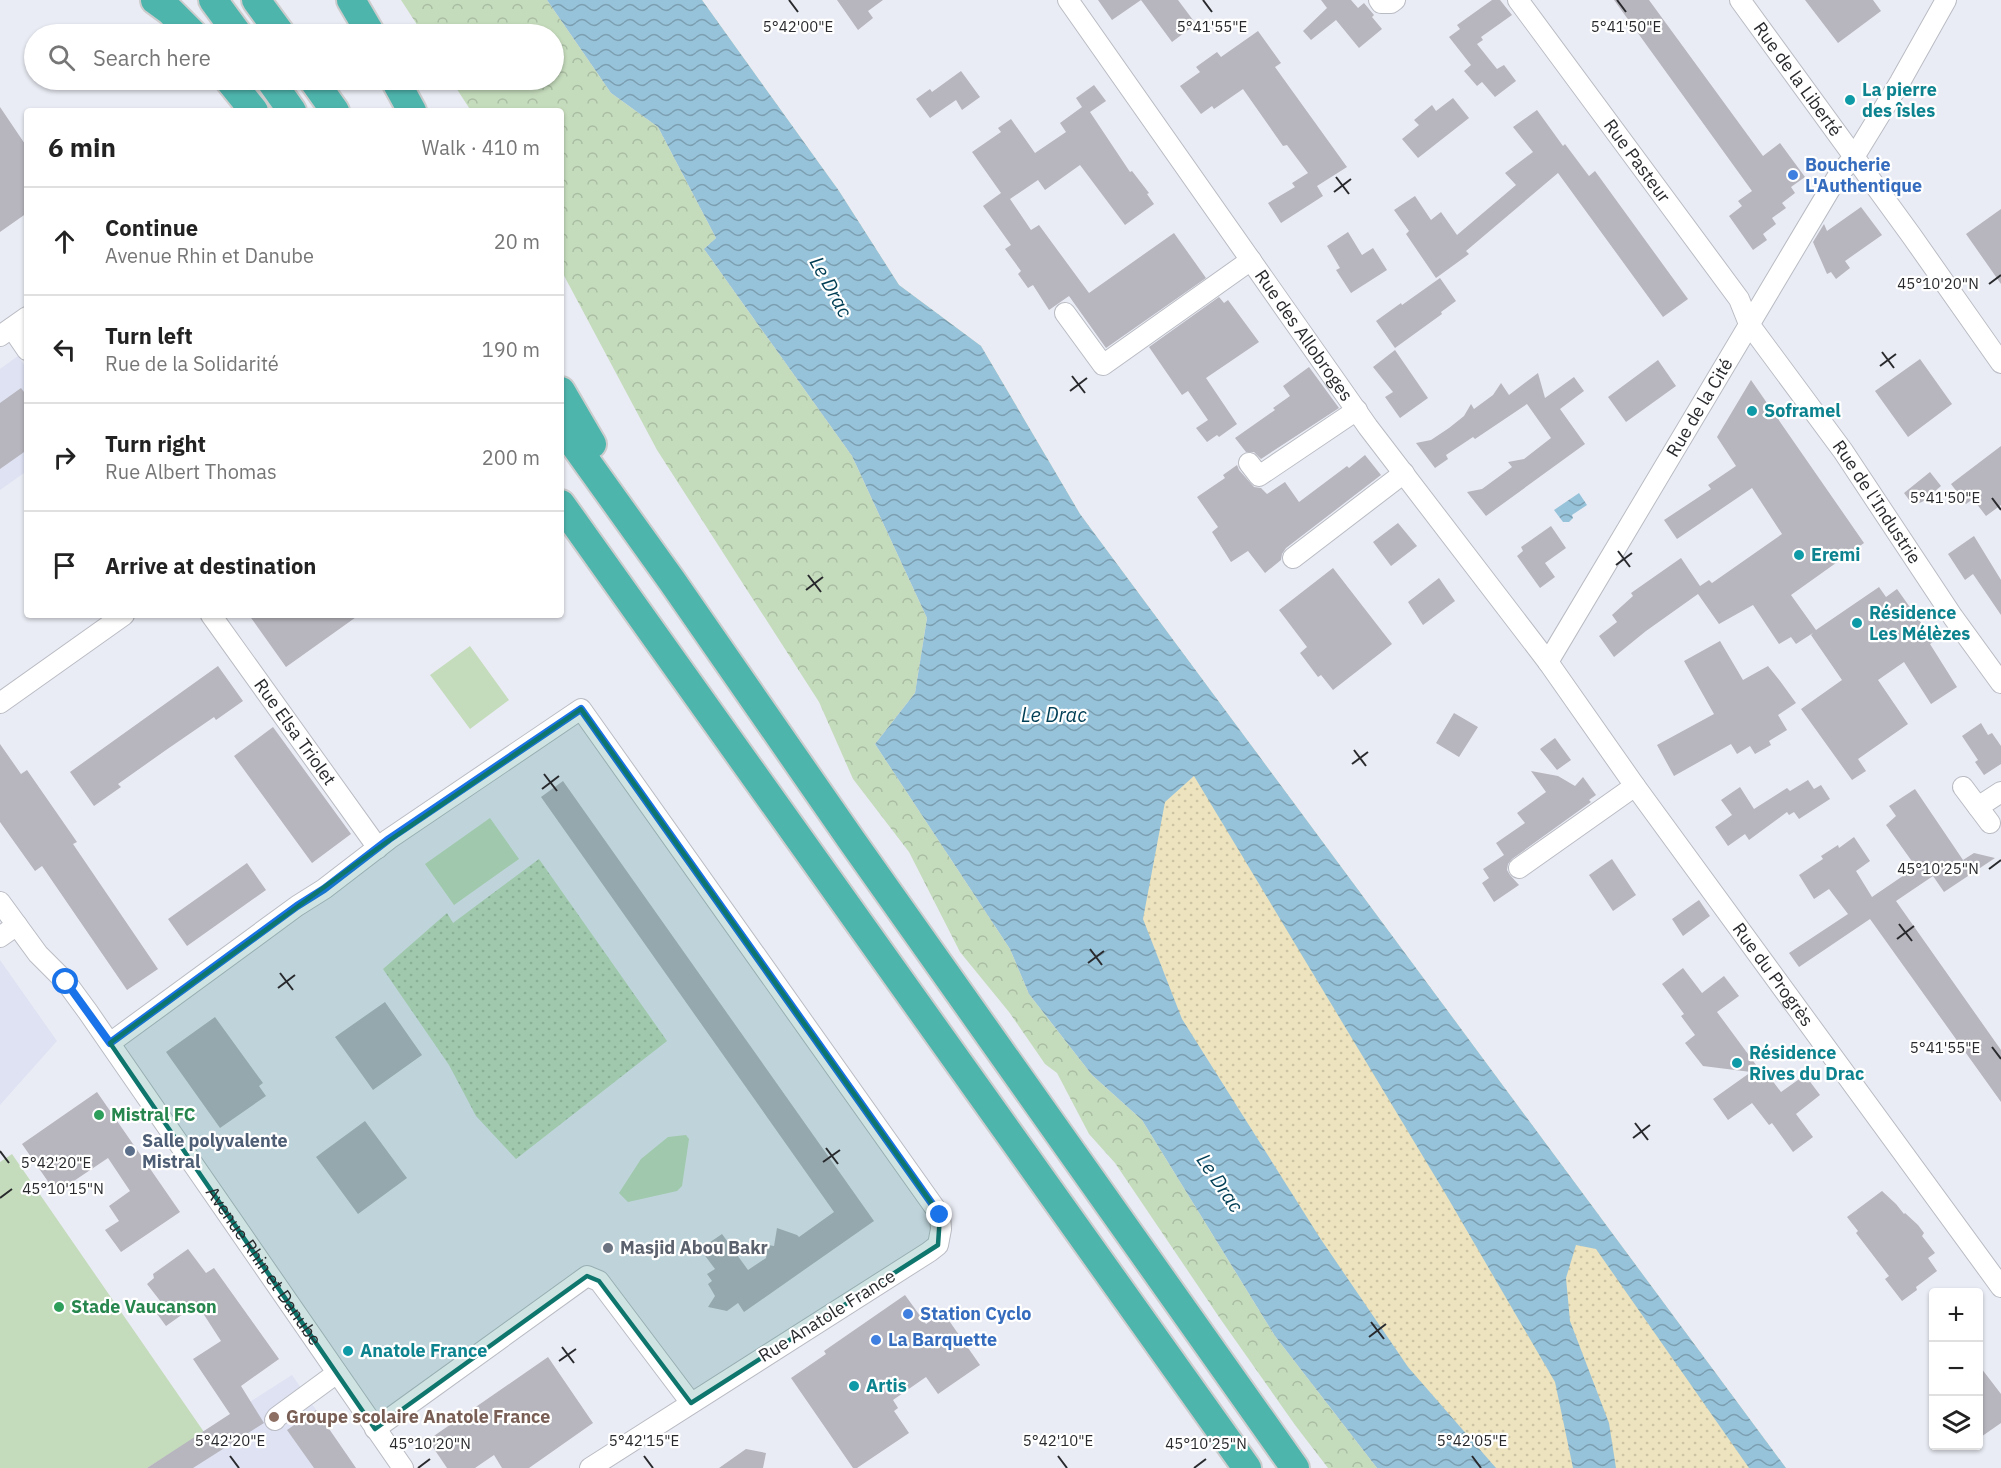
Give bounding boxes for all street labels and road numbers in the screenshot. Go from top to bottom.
street label: Rue de la Liberté [1749,17,1847,141]
street label: Rue Pasteur [1599,114,1676,207]
street label: Rue des Allobroges [1250,265,1358,406]
street label: Rue de la Cité [1661,354,1738,461]
street label: Rue de l'Industrie [1828,435,1927,568]
street label: Rue Elsa Triolet [249,674,341,790]
street label: Rue du Progrès [1728,918,1819,1031]
street label: Avenue Rhin et Danube [201,1182,327,1350]
street label: Rue Anatole France [754,1264,900,1367]

